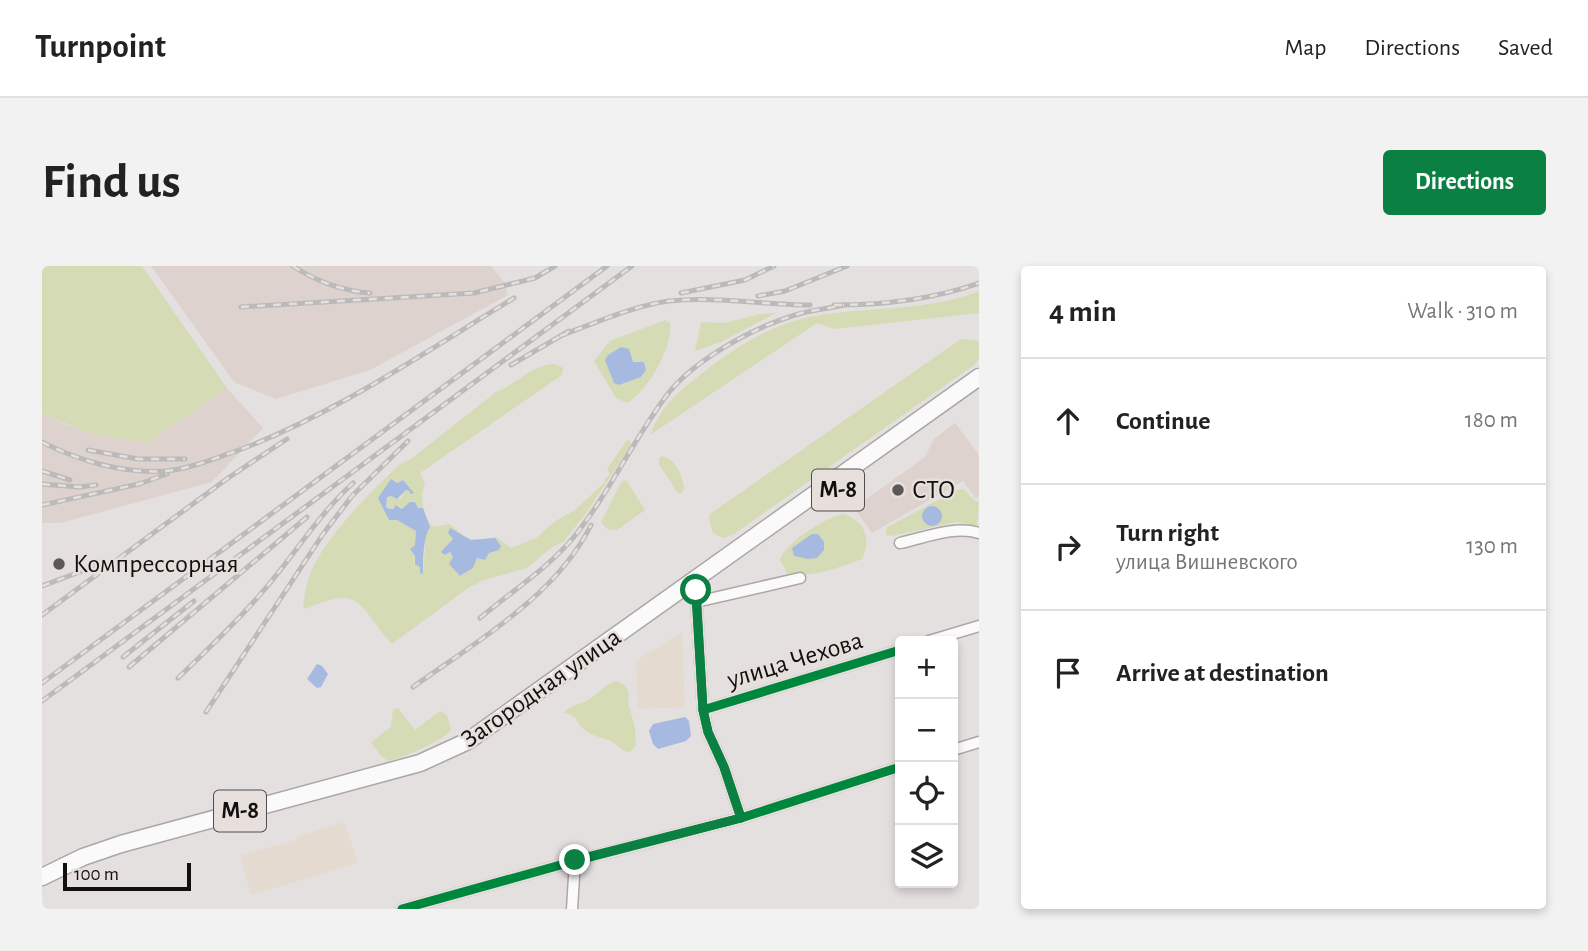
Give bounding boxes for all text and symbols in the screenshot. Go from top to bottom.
text: Turnpoint [35,31,166,64]
text: Map [1284,36,1326,60]
text: Directions [1364,36,1460,60]
text: Saved [1498,36,1553,60]
button: Directions [1383,150,1546,215]
text: Find us [42,158,181,207]
text: 4 min [1049,297,1117,327]
text: Walk · 310 m [1407,300,1518,323]
icon: ahead [1049,402,1087,440]
text: Continue [1116,408,1211,434]
text: 180 m [1465,409,1518,432]
road number: М-8 [812,470,864,510]
place label: СТО [912,477,955,503]
marker: СТО [890,482,906,498]
text: Turn right [1116,520,1219,546]
icon: right [1049,528,1087,566]
text: 130 m [1466,535,1518,558]
place label: Компрессорная [73,551,239,577]
text: улица Вишневского [1116,551,1298,574]
marker: Компрессорная [51,556,67,572]
route start [680,574,711,605]
street label: Загородная улица [456,623,626,753]
street label: улица Чехова [723,627,866,693]
map controls [895,636,958,888]
button: + [895,636,958,699]
icon: arrive [1049,654,1087,692]
text: Arrive at destination [1116,660,1329,686]
button: − [895,699,958,762]
button: locate [895,762,958,825]
road number: М-8 [214,790,266,832]
button: layers [895,825,958,888]
route end [559,844,590,875]
scale bar [63,860,191,892]
text: 100 m [74,865,119,884]

